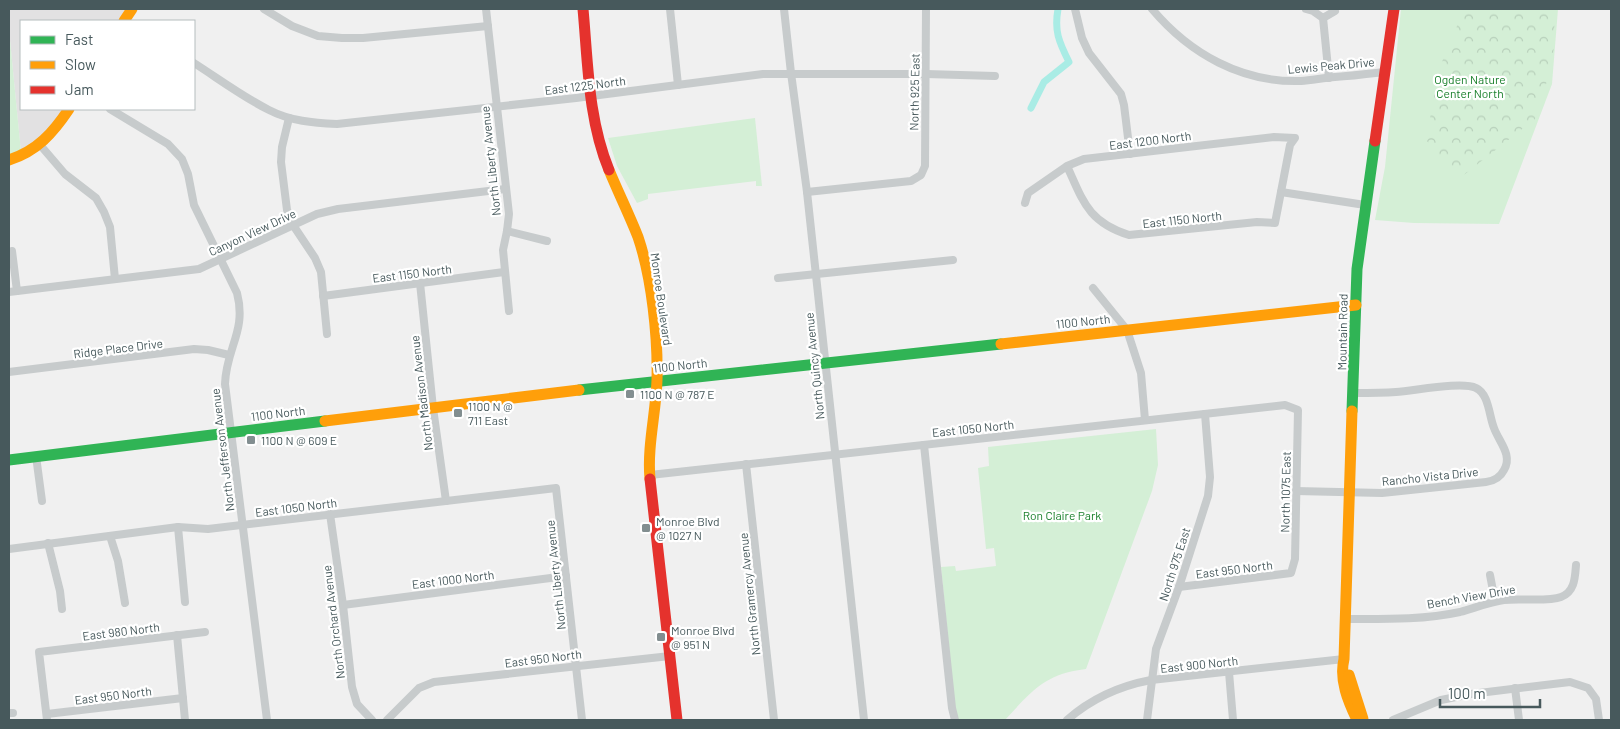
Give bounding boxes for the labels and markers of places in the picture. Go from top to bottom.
place label: 1100 N @ 787 E [640,387,715,401]
marker: 1100 N @ 787 E [624,388,636,400]
place label: 1100 N @ 711 East [468,399,513,427]
marker: 1100 N @ 711 East [452,407,464,419]
place label: 1100 N @ 609 E [261,433,337,447]
marker: 1100 N @ 609 E [245,434,257,446]
place label: Monroe Blvd @ 1027 N [656,514,720,542]
marker: Monroe Blvd @ 1027 N [640,522,652,534]
place label: Monroe Blvd @ 951 N [671,623,735,651]
marker: Monroe Blvd @ 951 N [655,631,667,643]

